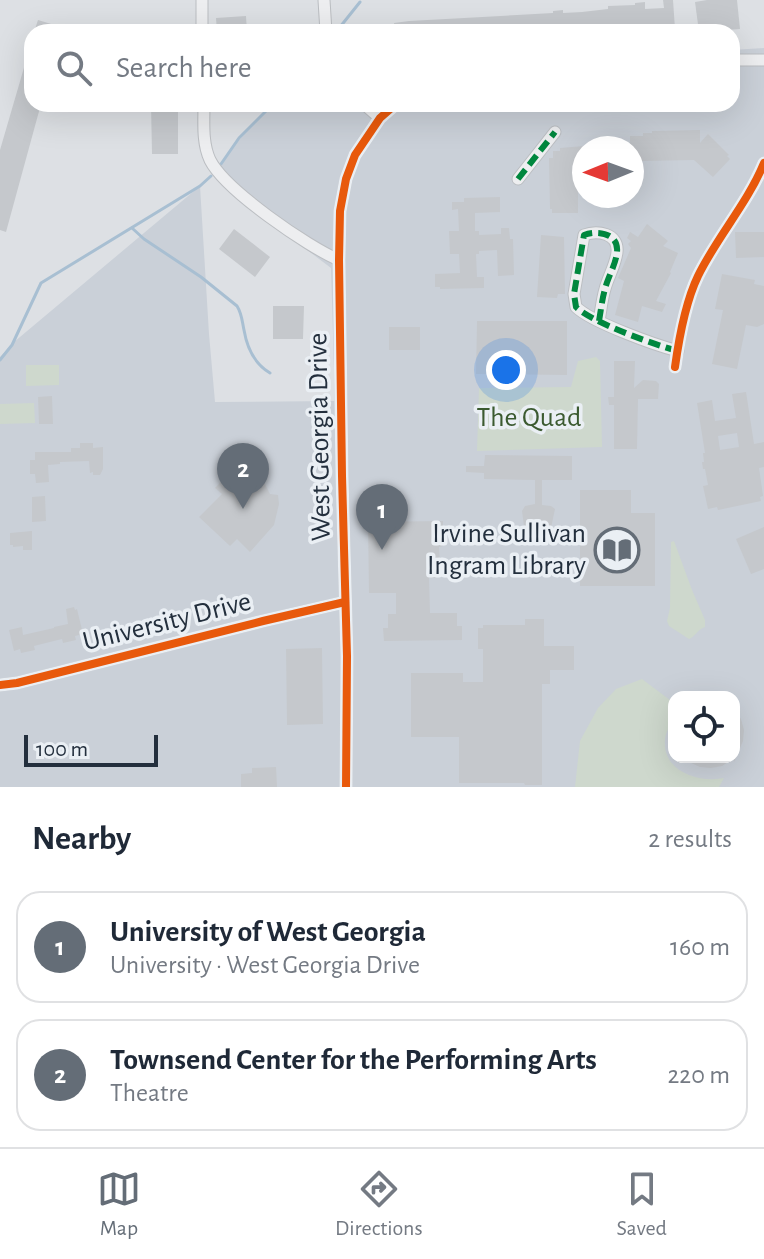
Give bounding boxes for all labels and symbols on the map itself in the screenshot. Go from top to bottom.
north arrow [572,136,644,208]
street label: West Georgia Drive [304,333,336,541]
your location [486,350,526,390]
park label: The Quad [476,404,582,432]
pin: 2 [217,443,269,509]
pin: 1 [356,484,408,550]
place label: Irvine Sullivan Ingram Library [427,520,586,580]
library icon: Irvine Sullivan Ingram Library [593,526,641,574]
street label: University Drive [80,588,254,656]
scale bar [24,731,158,767]

